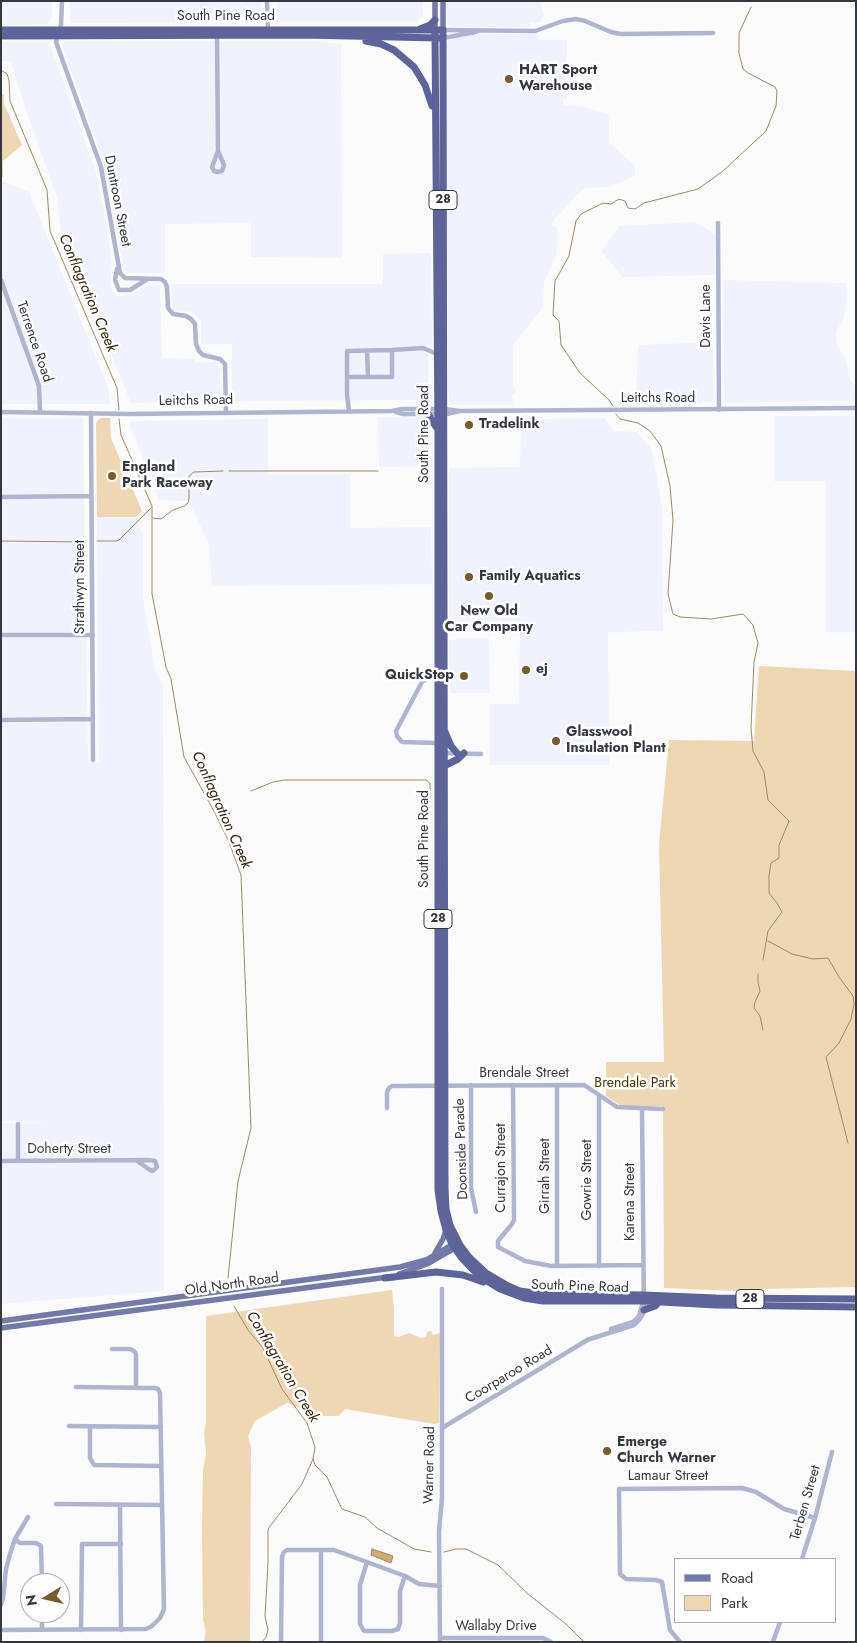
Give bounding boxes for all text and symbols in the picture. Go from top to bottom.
street label: South Pine Road [177,9,275,25]
place label: HART Sport Warehouse [519,63,597,95]
marker: HART Sport Warehouse [503,73,515,85]
street label: Duntroon Street [100,154,134,248]
road number: 28 [429,190,457,210]
water label: Conflagration Creek [54,231,120,355]
street label: Davis Lane [699,284,715,348]
street label: Terrence Road [12,299,56,385]
street label: South Pine Road [417,385,433,483]
street label: Leitchs Road [621,391,695,407]
street label: Leitchs Road [159,392,233,410]
place label: Tradelink [479,417,539,433]
marker: Tradelink [463,419,475,431]
place label: England Park Raceway [122,460,213,492]
marker: England Park Raceway [106,470,118,482]
street label: Strathwyn Street [73,540,89,634]
place label: Family Aquatics [479,569,581,585]
marker: Family Aquatics [463,571,475,583]
marker: New Old Car Company [483,590,495,602]
place label: New Old Car Company [445,604,533,636]
place label: ej [536,662,548,678]
marker: ej [520,664,532,676]
place label: QuickStop [385,668,454,684]
marker: QuickStop [458,670,470,682]
place label: Glasswool Insulation Plant [566,725,666,758]
marker: Glasswool Insulation Plant [550,735,562,747]
water label: Conflagration Creek [187,749,255,871]
street label: South Pine Road [417,790,433,888]
road number: 28 [424,910,452,929]
street label: Brendale Street [479,1066,569,1082]
park label: Brendale Park [594,1076,676,1092]
street label: Doonside Parade [452,1098,472,1200]
street label: Currajon Street [494,1123,510,1213]
street label: Girrah Street [538,1138,554,1214]
street label: Gowrie Street [580,1139,596,1221]
street label: Doherty Street [27,1142,111,1158]
street label: Karena Street [623,1163,639,1241]
street label: Old North Road [184,1270,280,1300]
street label: South Pine Road [531,1277,629,1297]
road number: 28 [736,1290,764,1308]
water label: Conflagration Creek [242,1308,322,1426]
street label: Coorparoo Road [462,1342,556,1408]
street label: Warner Road [421,1426,439,1504]
place label: Emerge Church Warner [617,1435,716,1468]
marker: Emerge Church Warner [601,1445,613,1457]
street label: Terben Street [787,1464,825,1542]
street label: Lamaur Street [628,1469,708,1485]
legend [674,1558,837,1623]
text: Road [721,1567,753,1589]
north arrow [20,1573,70,1623]
text: Park [721,1592,748,1614]
text: N [20,1593,42,1607]
street label: Wallaby Drive [455,1619,537,1635]

